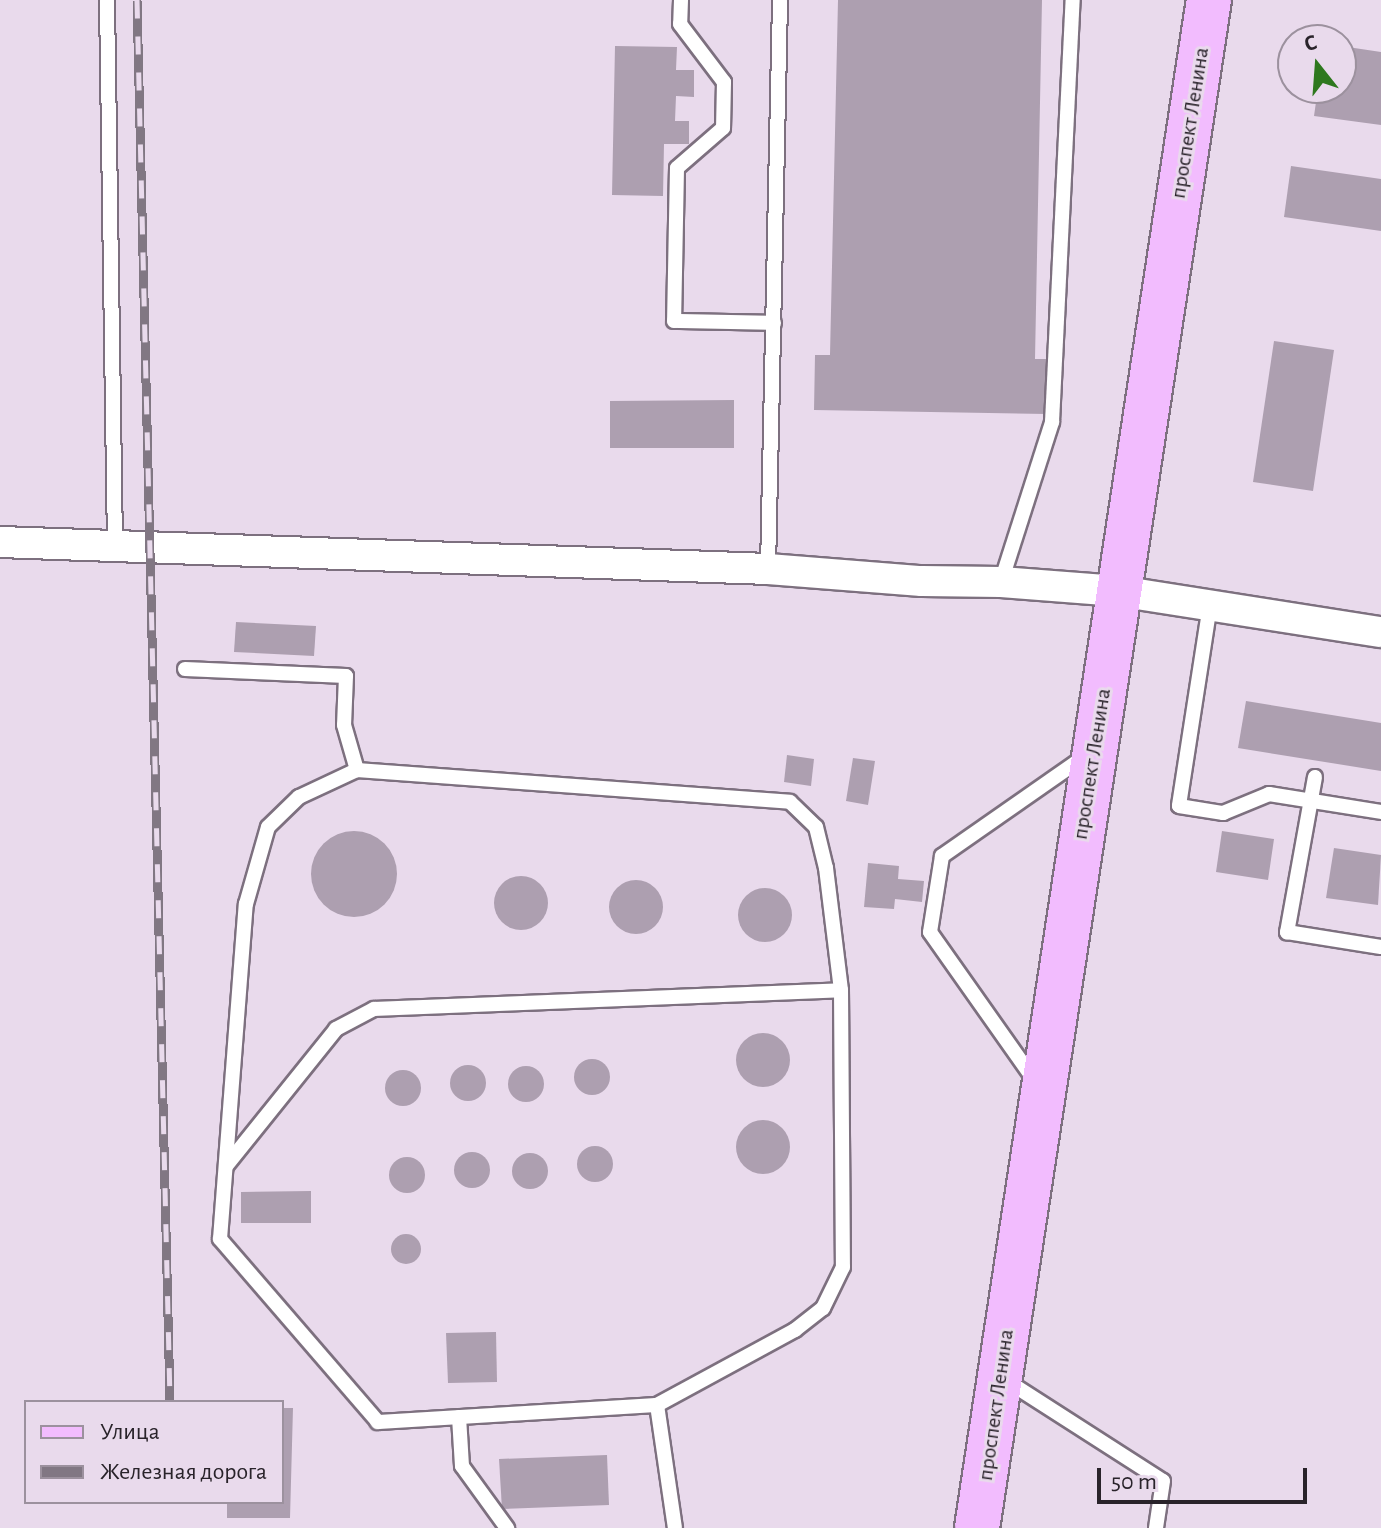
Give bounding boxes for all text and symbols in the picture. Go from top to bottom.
north arrow [1277,24,1357,104]
text: С [1302,31,1320,55]
street label: проспект Ленина [1165,45,1215,201]
street label: проспект Ленина [1067,686,1117,842]
street label: проспект Ленина [972,1328,1020,1482]
legend [24,1400,284,1504]
text: Улица [100,1420,160,1444]
scale bar [1101,1452,1311,1502]
text: Железная дорога [100,1460,267,1484]
text: 50 m [1111,1470,1157,1494]

